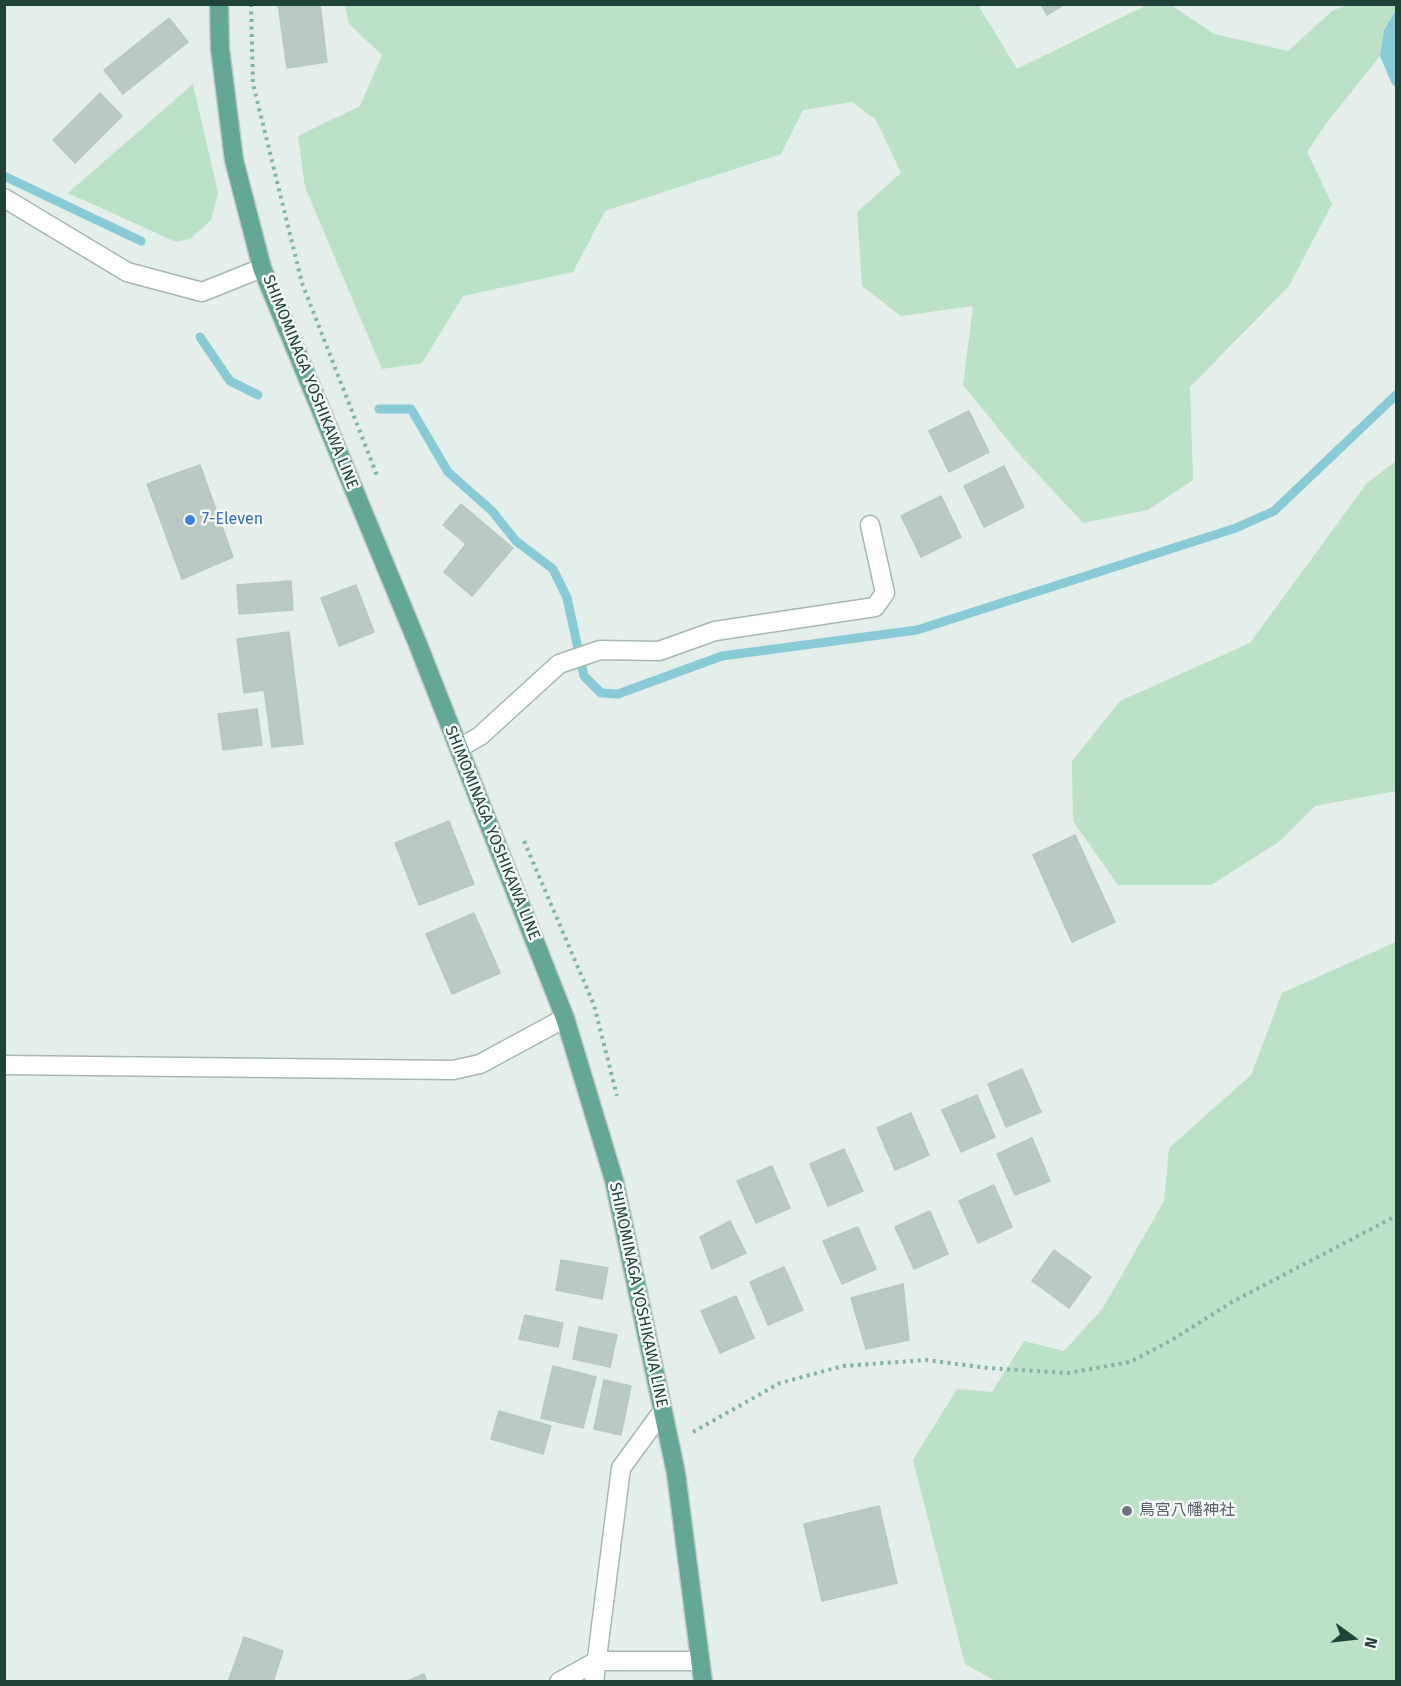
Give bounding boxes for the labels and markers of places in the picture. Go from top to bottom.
place label: 7-Eleven [202,510,263,530]
marker: 7-Eleven [183,513,197,527]
place label: 鳥宮八幡神社 [1139,1501,1235,1521]
marker: 鳥宮八幡神社 [1120,1504,1134,1518]

